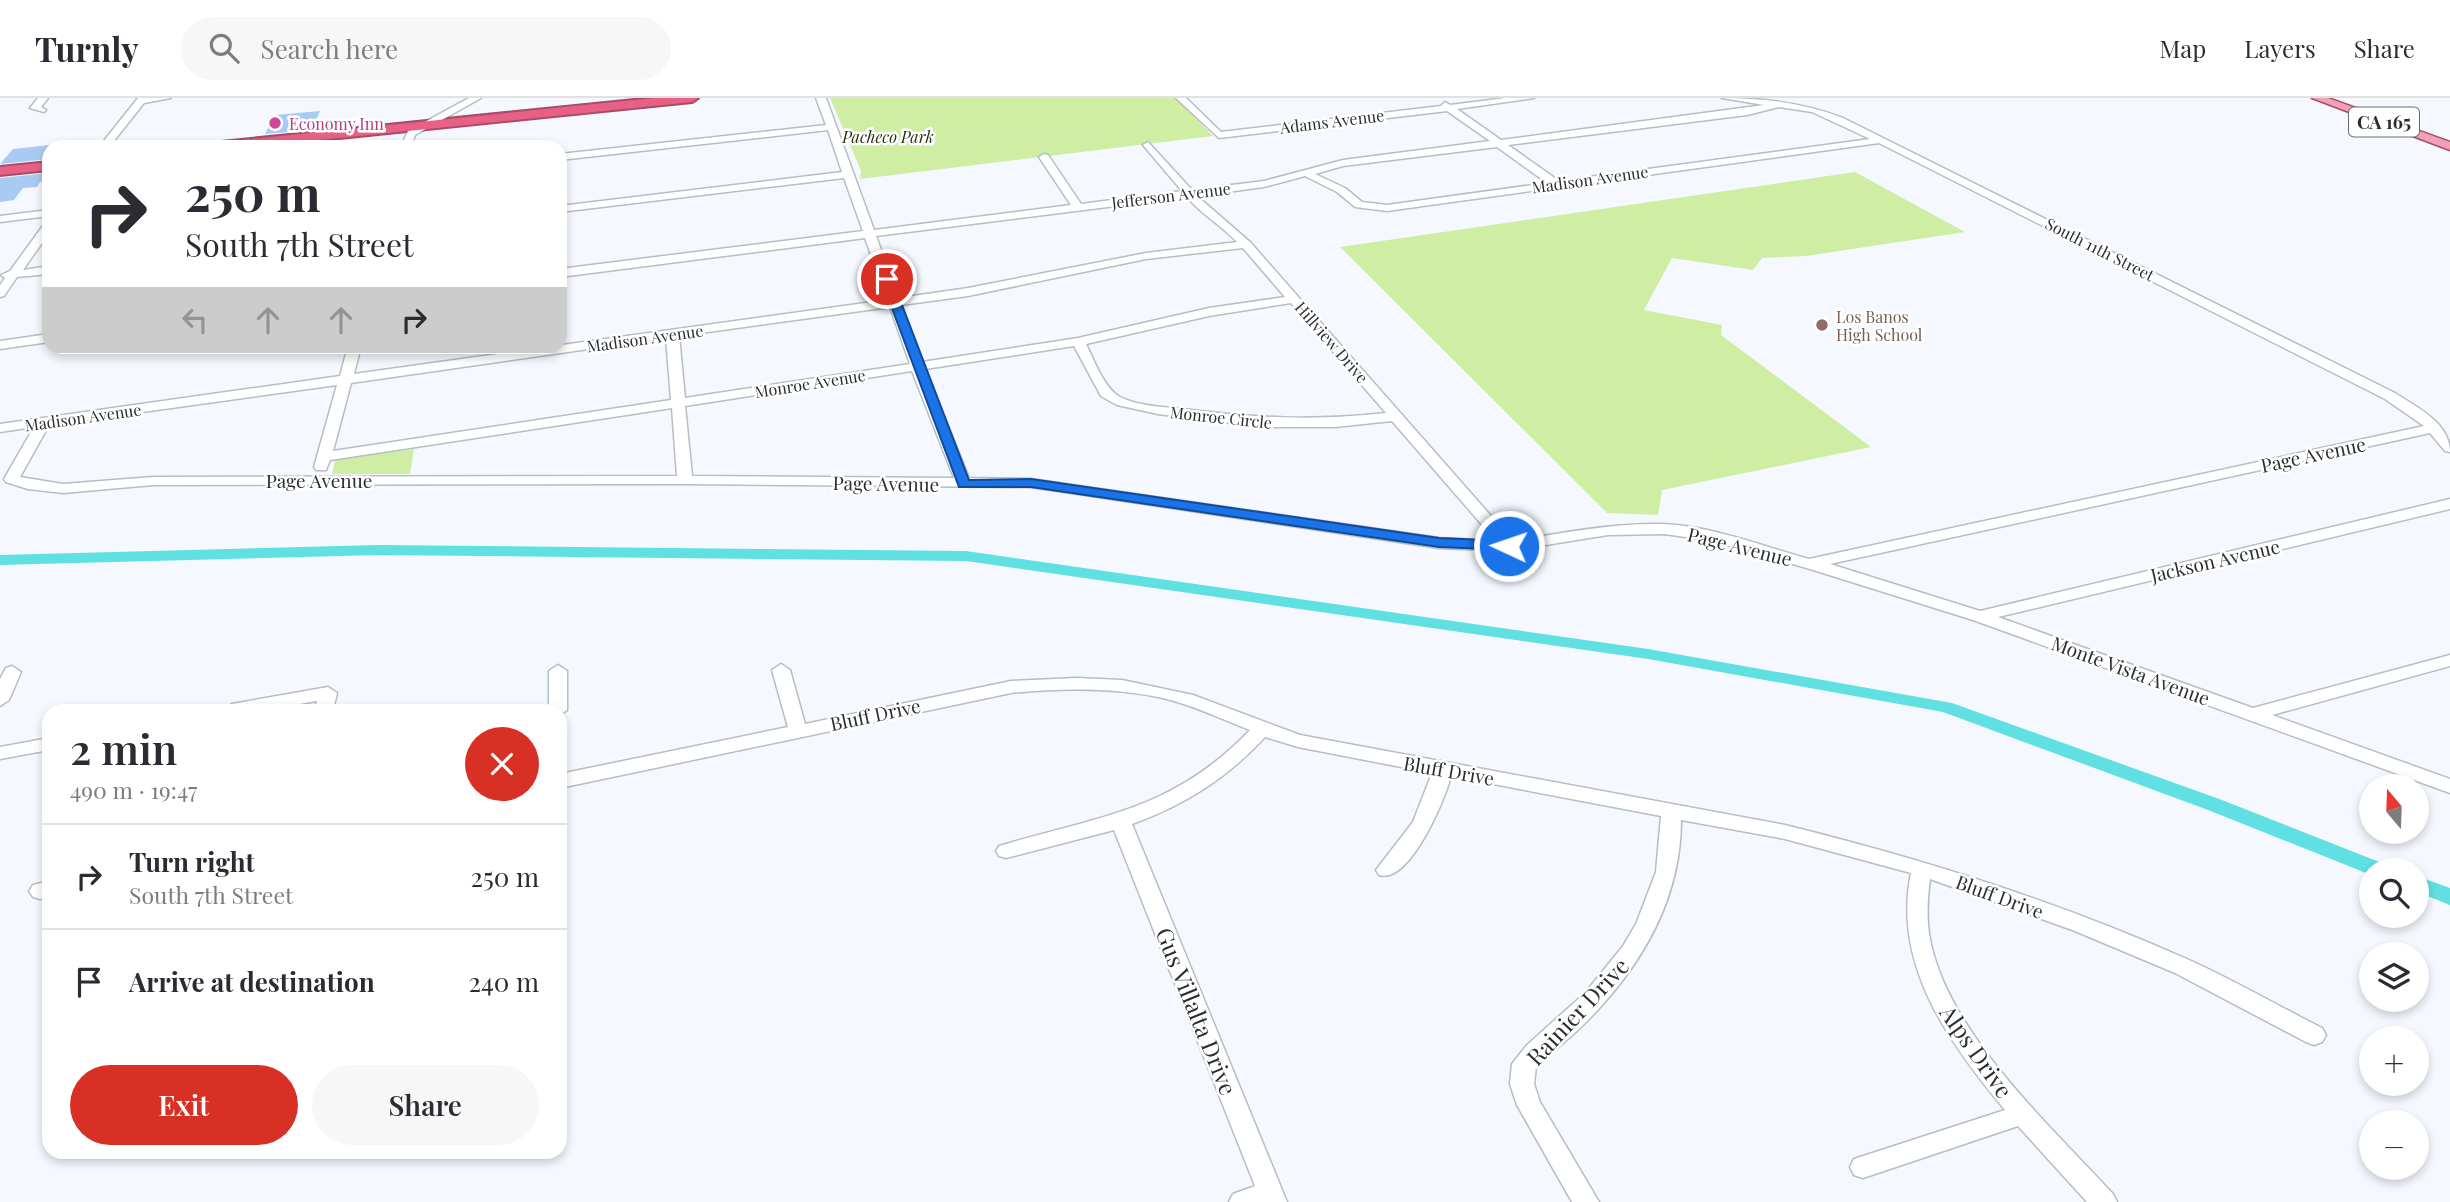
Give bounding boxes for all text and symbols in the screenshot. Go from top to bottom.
search box [181,17,671,80]
text: Turnly [35,26,139,70]
icon: search [205,29,243,67]
text: Search here [261,31,398,66]
text: Map [2160,32,2206,64]
text: Layers [2244,32,2316,64]
text: Share [2354,32,2415,64]
street label: Adams Avenue [1278,104,1385,138]
road number: CA 165 [2349,107,2419,136]
place label: Economy Inn [289,113,384,134]
marker: Economy Inn [267,115,283,131]
park label: Pacheco Park [841,126,934,147]
text: 250 m [185,159,321,224]
street label: Madison Avenue [1530,160,1650,198]
icon: right [70,168,161,259]
street label: Jefferson Avenue [1109,177,1232,213]
street label: South 11th Street [2042,212,2158,286]
text: South 7th Street [185,222,414,265]
pin [857,249,917,309]
icon: arrive [868,260,906,298]
street label: Hillview Drive [1291,297,1373,387]
icon: left [176,301,214,339]
icon: ahead [249,301,287,339]
icon: ahead [322,301,360,339]
icon: right [395,301,433,339]
place label: Los Banos High School [1836,306,1923,345]
marker: Los Banos High School [1814,317,1830,333]
street label: Madison Avenue [585,319,705,357]
street label: Monroe Avenue [753,364,867,402]
street label: Madison Avenue [23,398,143,436]
street label: Monroe Circle [1169,401,1273,433]
street label: Page Avenue [2258,430,2368,478]
street label: Page Avenue [266,467,372,493]
street label: Page Avenue [832,469,940,497]
position arrow [1472,509,1546,583]
street label: Page Avenue [1685,520,1795,572]
street label: Jackson Avenue [2147,532,2282,588]
street label: Monte Vista Avenue [2048,629,2214,711]
street label: Bluff Drive [827,692,923,736]
text: 2 min [70,720,177,776]
button: close [465,727,539,801]
street label: Bluff Drive [1402,749,1496,791]
text: 490 m · 19:47 [70,774,197,805]
north arrow [2359,774,2429,844]
map controls [2359,774,2429,1180]
text: Turn right [129,844,255,879]
icon: right [70,858,108,896]
button: search [2359,858,2429,928]
text: 250 m [471,859,539,894]
street label: Bluff Drive [1952,868,2048,924]
text: South 7th Street [129,879,293,910]
street label: Gus Villalta Drive [1149,923,1245,1099]
button: layers [2359,942,2429,1012]
street label: Rainier Drive [1519,950,1635,1072]
icon: arrive [70,963,108,1001]
text: Arrive at destination [129,964,375,999]
text: 240 m [469,964,539,999]
street label: Alps Drive [1933,998,2020,1104]
button: + [2359,1026,2429,1096]
button: Exit [70,1065,298,1145]
button: Share [312,1065,539,1145]
button: − [2359,1110,2429,1180]

